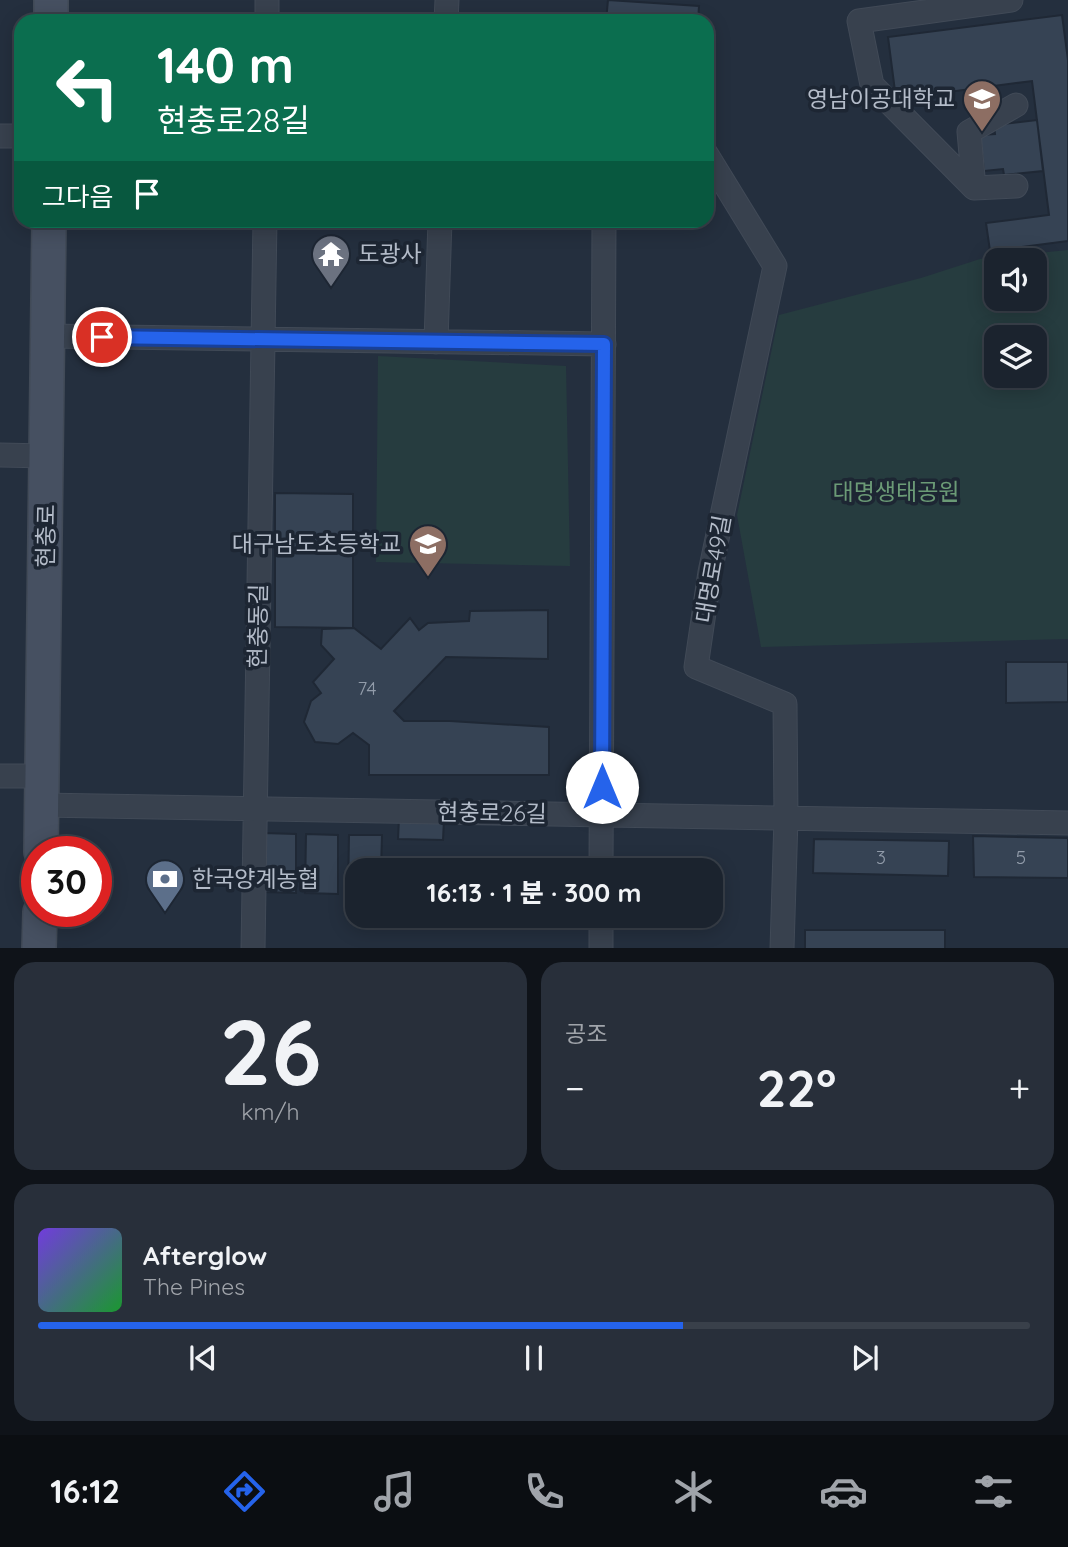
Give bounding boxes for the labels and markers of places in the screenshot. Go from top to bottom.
school or university icon: 영남이공대학교 [961,78,1003,133]
place label: 영남이공대학교 [807,84,955,113]
temple icon: 도광사 [310,233,352,288]
place label: 도광사 [358,239,421,268]
pin [72,307,132,367]
school or university icon: 대구남도초등학교 [407,523,449,578]
place label: 대구남도초등학교 [232,529,401,558]
bank icon: 한국양계농협 [144,858,186,913]
place label: 한국양계농협 [192,864,319,893]

